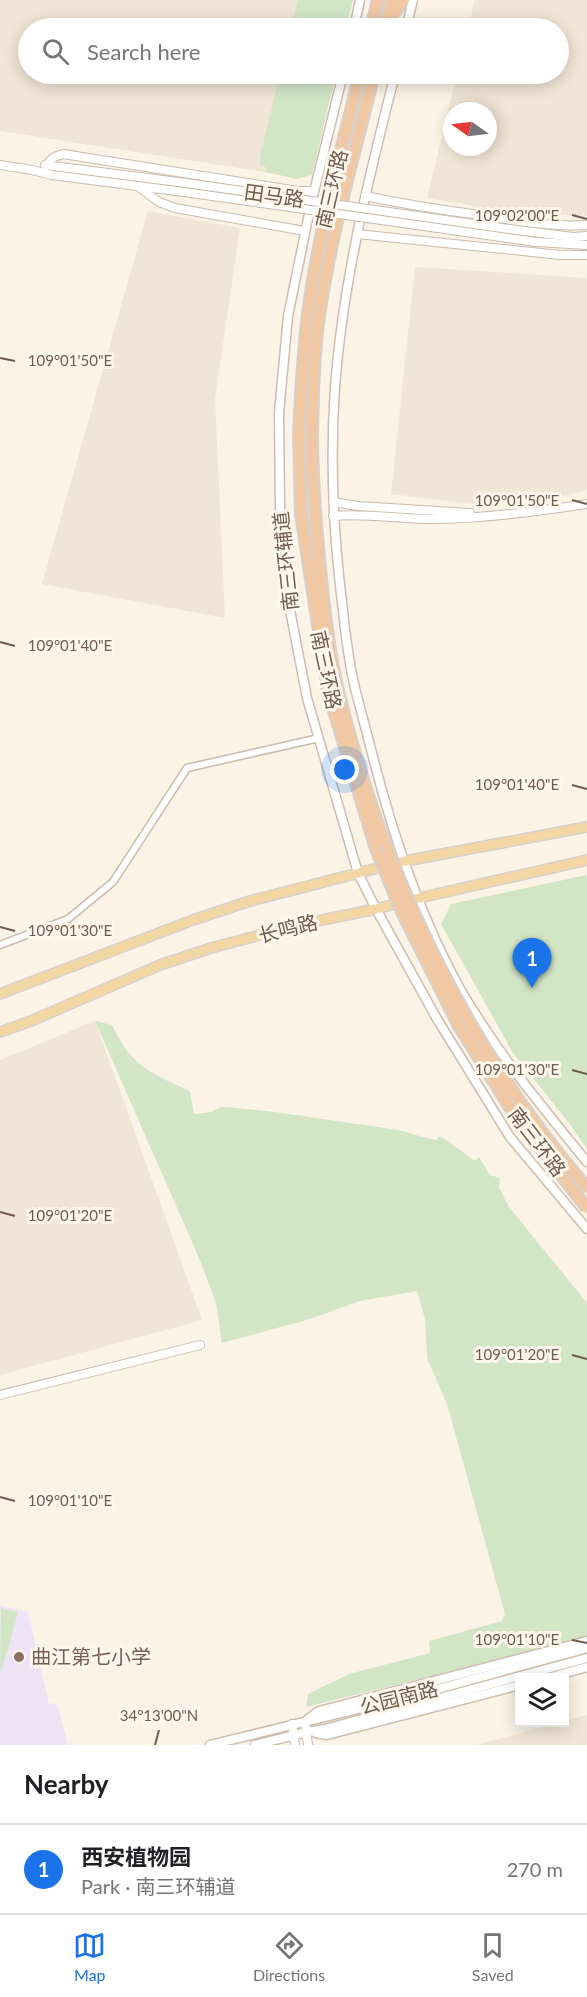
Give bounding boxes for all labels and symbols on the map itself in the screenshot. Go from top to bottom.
north arrow [443,102,497,156]
street label: 南三环路 [310,147,352,230]
street label: 田马路 [243,179,306,211]
text: 109°02'00"E [475,206,559,224]
text: 109°01'50"E [28,351,112,369]
text: 109°01'50"E [475,491,559,509]
street label: 南三环辅道 [268,510,302,612]
street label: 南三环路 [307,628,347,711]
text: 109°01'40"E [28,636,112,654]
your location [330,755,359,784]
text: 109°01'40"E [475,775,559,793]
street label: 长鸣路 [256,909,320,947]
text: 109°01'30"E [28,921,112,939]
pin: 1 [512,938,552,988]
text: 109°01'30"E [475,1060,559,1078]
street label: 南三环路 [504,1102,571,1181]
text: 109°01'20"E [28,1206,112,1224]
text: 109°01'20"E [475,1345,559,1363]
text: 109°01'10"E [28,1491,112,1509]
text: 109°01'10"E [475,1630,559,1648]
place label: 曲江第七小学 [31,1644,151,1668]
marker: 曲江第七小学 [12,1650,26,1664]
street label: 公园南路 [357,1676,440,1718]
text: 34°13'00"N [120,1706,198,1724]

